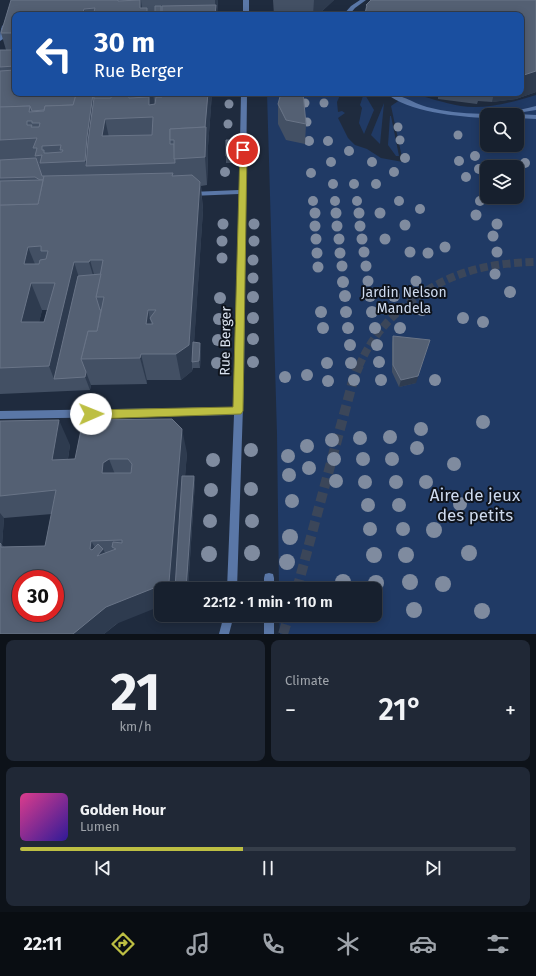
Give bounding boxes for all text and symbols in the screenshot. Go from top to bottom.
text: 30 m [94,26,155,59]
icon: left [28,28,80,80]
text: Rue Berger [94,60,183,82]
map controls [480,108,524,204]
button: search [480,108,524,152]
pin [226,133,260,167]
icon: arrive [232,139,254,161]
button: layers [480,160,524,204]
park label: Jardin Nelson Mandela [361,284,447,317]
street label: Rue Berger [216,306,235,376]
position arrow [70,393,112,435]
park label: Aire de jeux des petits [430,485,521,526]
speed limit sign: 30 [12,570,64,622]
text: 22:12 · 1 min · 110 m [203,593,333,611]
text: 21 [111,661,160,724]
text: Climate [285,673,329,688]
text: 21° [379,692,423,728]
text: − [285,697,296,724]
text: + [505,697,516,724]
text: km/h [119,719,152,734]
text: Golden Hour [80,801,166,819]
text: Lumen [80,819,120,834]
icon: previous [92,857,114,879]
icon: pause [257,857,279,879]
icon: next [422,857,444,879]
icon: directions [109,930,137,958]
icon: music [184,930,212,958]
icon: phone [259,930,287,958]
icon: climate [334,930,362,958]
icon: car [409,930,437,958]
icon: filters [484,930,512,958]
text: 22:11 [24,933,62,955]

